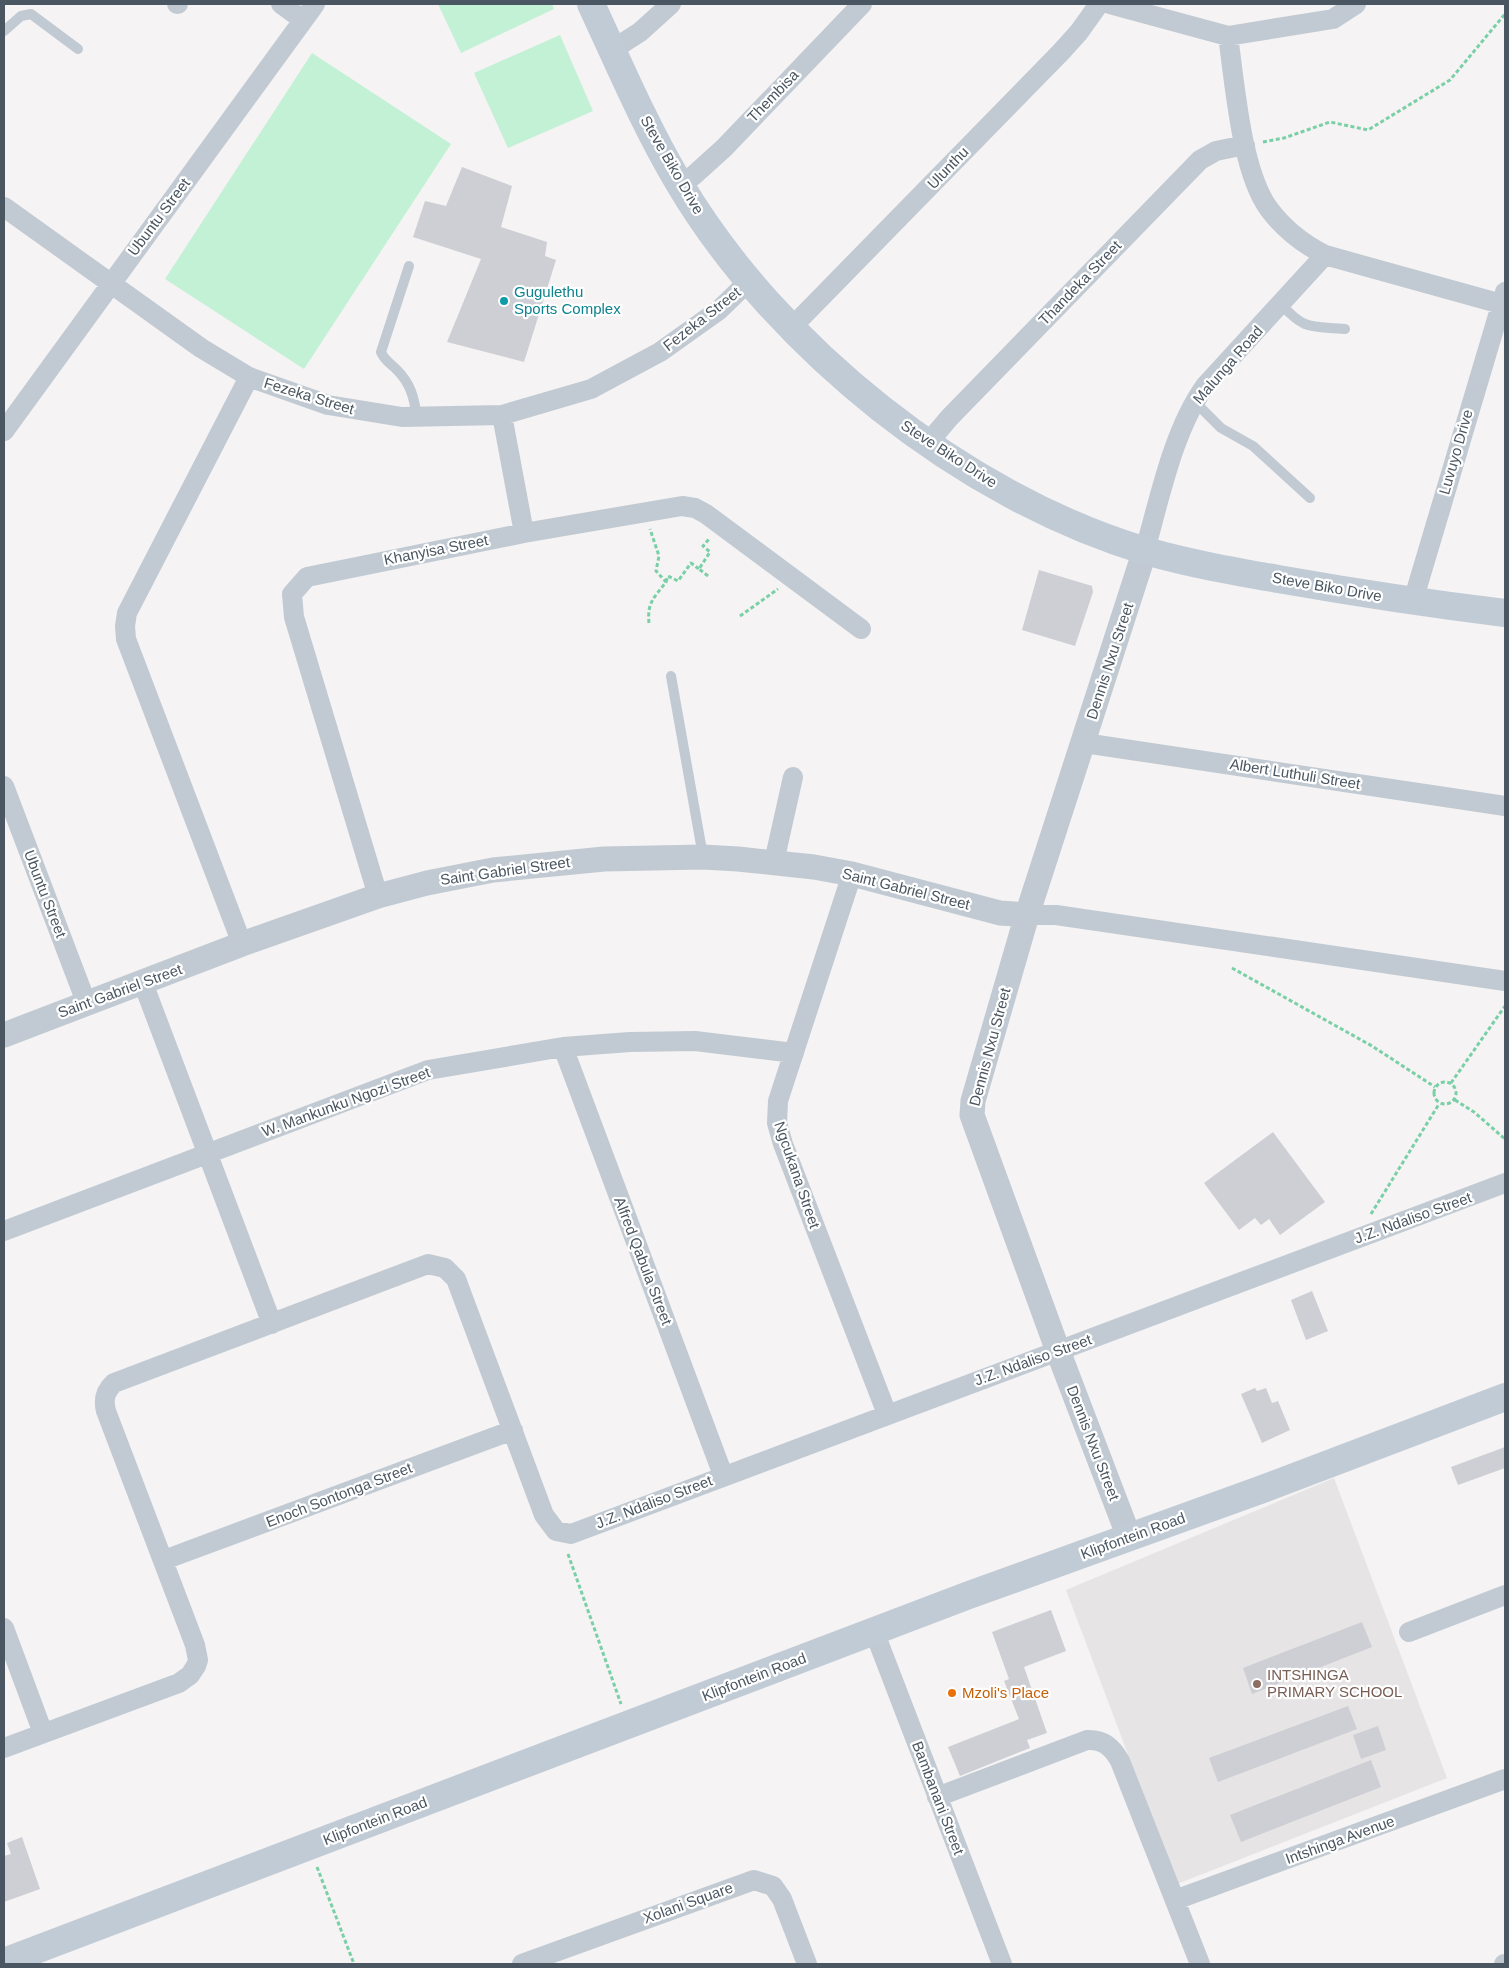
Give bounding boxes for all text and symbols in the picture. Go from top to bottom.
street label: Thembisa [744,66,802,125]
street label: Steve Biko Drive [637,112,708,217]
street label: Ulunthu [924,143,972,192]
street label: Ubuntu Street [124,174,194,259]
street label: Thandeka Street [1035,236,1125,328]
place label: Gugulethu Sports Complex [514,283,621,317]
street label: Fezeka Street [660,283,744,354]
marker: Gugulethu Sports Complex [498,295,510,307]
street label: Malunga Road [1189,322,1266,407]
street label: Fezeka Street [262,374,357,418]
street label: Luvuyo Drive [1435,407,1476,496]
street label: Steve Biko Drive [898,416,1000,491]
street label: Khanyisa Street [382,531,490,568]
street label: Steve Biko Drive [1271,569,1383,605]
street label: Dennis Nxu Street [1083,600,1137,721]
street label: Albert Luthuli Street [1229,755,1362,792]
street label: Ubuntu Street [21,848,70,941]
street label: Saint Gabriel Street [439,853,572,888]
street label: Saint Gabriel Street [841,864,972,913]
street label: Saint Gabriel Street [55,960,185,1021]
street label: Dennis Nxu Street [966,985,1014,1108]
street label: W. Mankunku Ngozi Street [259,1063,433,1140]
street label: Ngcukana Street [771,1119,824,1231]
street label: J.Z. Ndaliso Street [1352,1188,1474,1247]
street label: Alfred Qabula Street [611,1194,676,1328]
street label: J.Z. Ndaliso Street [972,1330,1094,1389]
street label: Dennis Nxu Street [1064,1383,1124,1503]
street label: Enoch Sontonga Street [263,1459,415,1530]
street label: J.Z. Ndaliso Street [593,1471,715,1532]
street label: Klipfontein Road [1078,1509,1187,1562]
street label: Klipfontein Road [699,1649,808,1704]
place label: INTSHINGA PRIMARY SCHOOL [1267,1666,1402,1700]
marker: INTSHINGA PRIMARY SCHOOL [1251,1678,1263,1690]
place label: Mzoli's Place [962,1684,1049,1701]
marker: Mzoli's Place [946,1687,958,1699]
street label: Bambanani Street [909,1739,968,1858]
street label: Klipfontein Road [320,1793,429,1848]
street label: Intshinga Avenue [1283,1812,1397,1867]
street label: Xolani Square [641,1878,735,1927]

